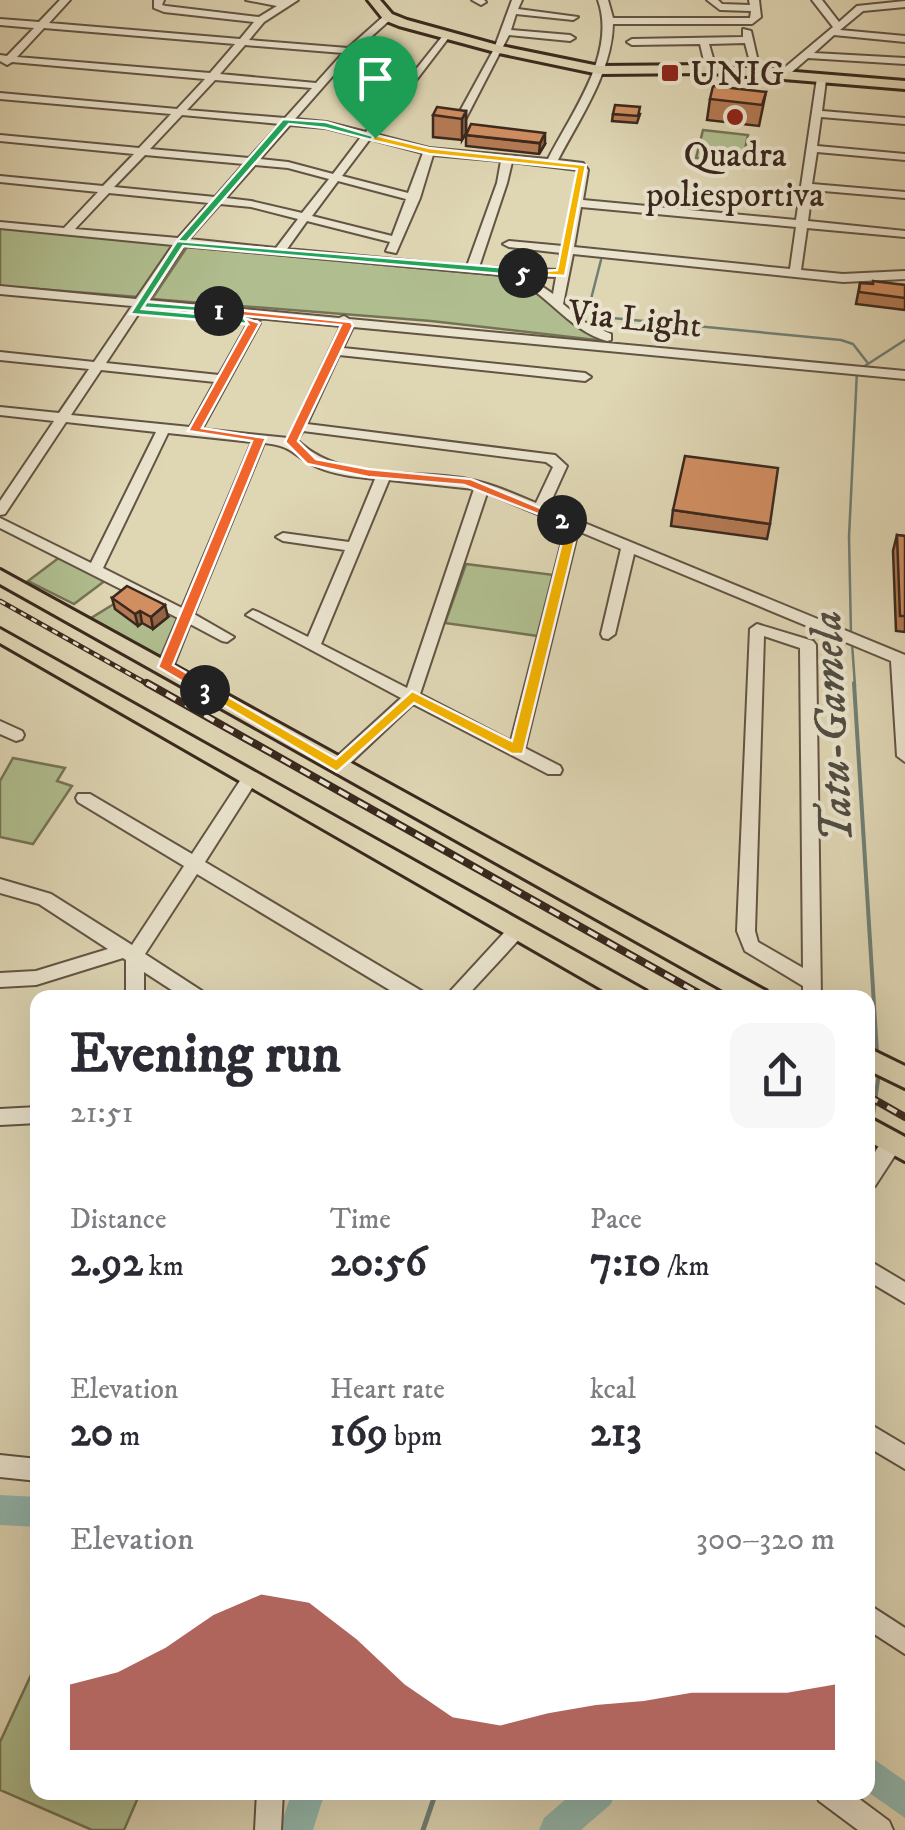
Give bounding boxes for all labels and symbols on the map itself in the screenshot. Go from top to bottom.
pin [333,36,418,139]
place label: UNIG [690,53,784,97]
marker: UNIG [659,62,681,84]
marker: Quadra poliesportiva [724,106,746,128]
place label: Quadra poliesportiva [645,134,824,218]
pin: 5 [498,248,548,298]
pin: 1 [194,286,244,336]
street label: Via Light [565,291,704,349]
pin: 2 [537,495,587,545]
water label: Tatu-Gamela [799,609,867,844]
pin: 3 [180,665,230,715]

